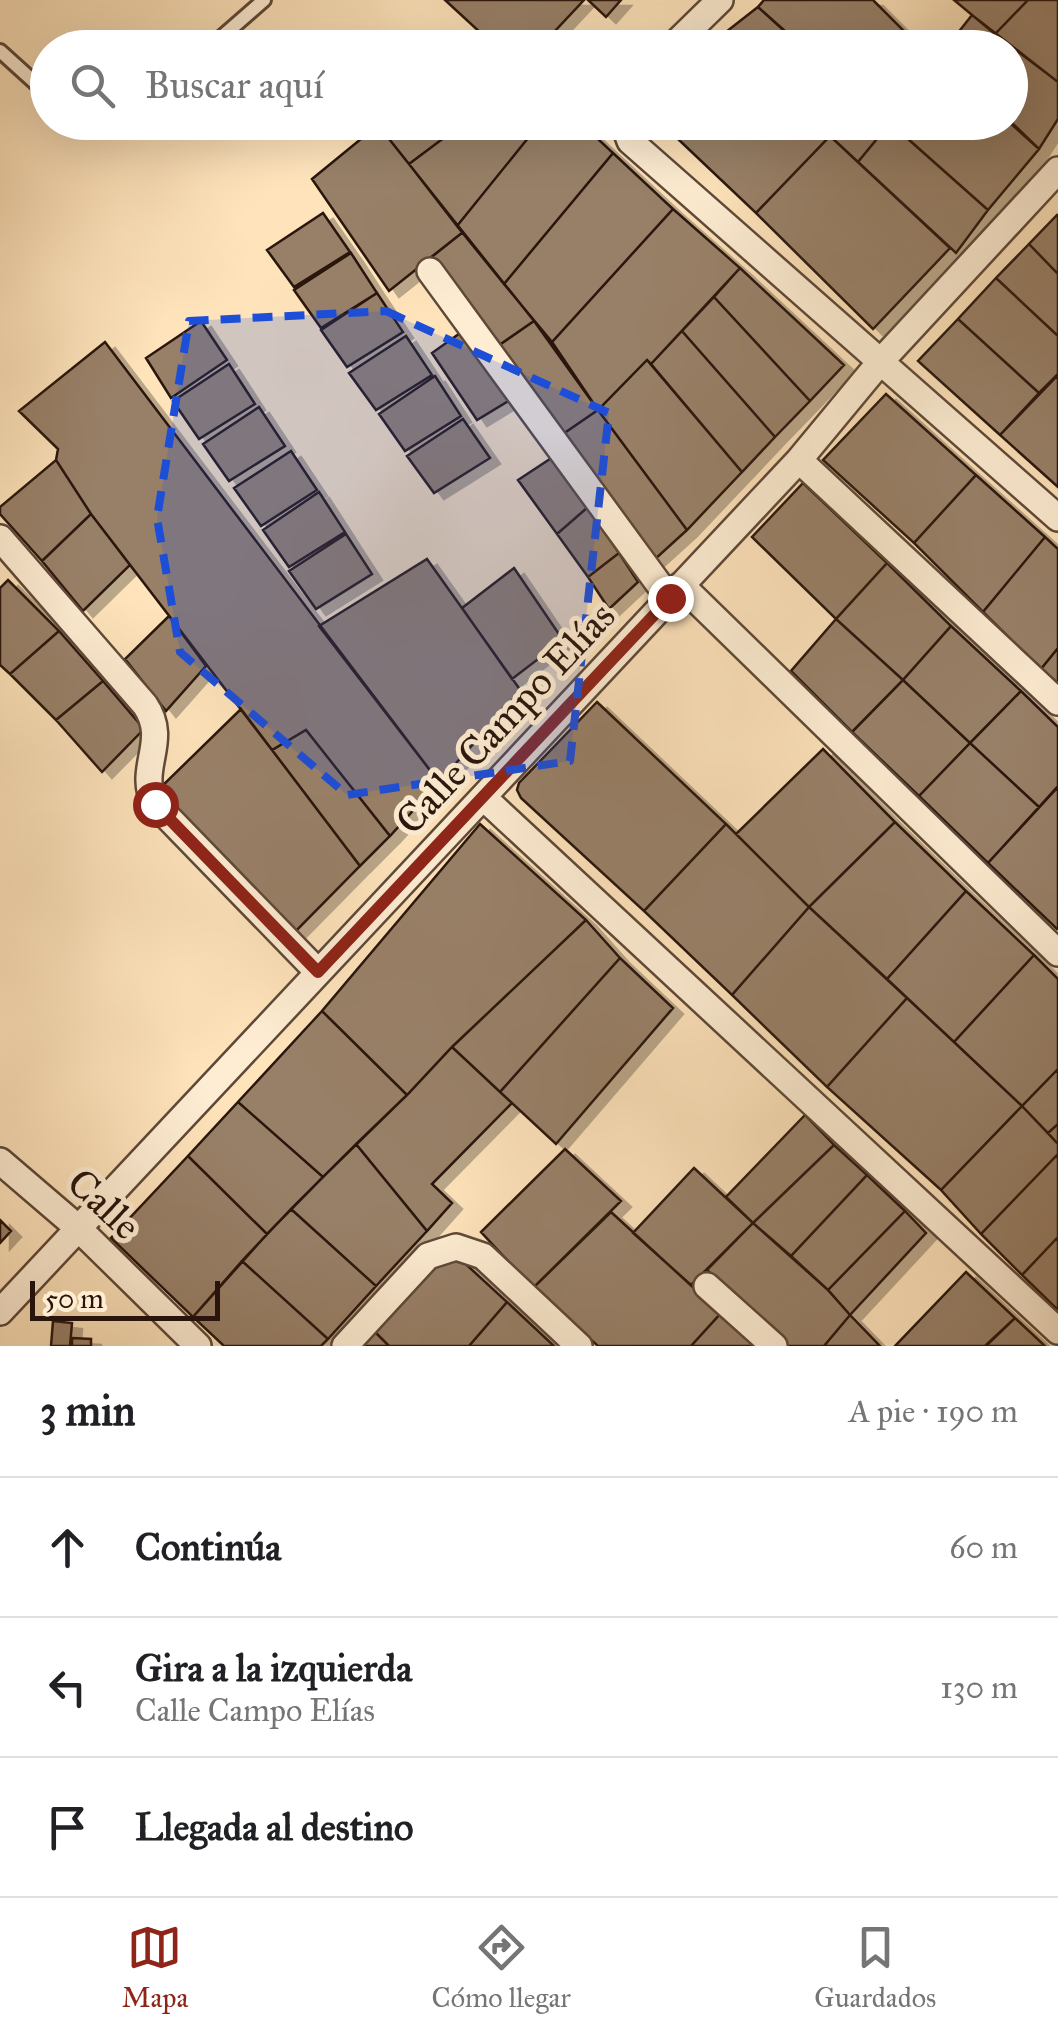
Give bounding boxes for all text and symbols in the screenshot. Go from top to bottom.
search box [30,30,1028,140]
icon: search [65,58,120,113]
text: Buscar aquí [145,62,324,108]
route end [648,576,694,622]
street label: Calle Campo Elías [385,592,625,844]
route start [133,782,179,828]
street label: Calle [57,1158,151,1250]
scale bar [30,1276,220,1320]
text: 50 m [45,1281,104,1316]
text: 3 min [40,1385,135,1437]
text: A pie · 190 m [849,1392,1018,1431]
icon: ahead [40,1520,95,1575]
text: Continúa [135,1524,281,1570]
text: 60 m [949,1528,1018,1567]
text: Gira a la izquierda [135,1645,412,1691]
icon: left [40,1660,95,1715]
text: 130 m [940,1668,1018,1707]
text: Calle Campo Elías [135,1691,375,1730]
icon: arrive [40,1800,95,1855]
text: Llegada al destino [135,1804,414,1850]
tab: Mapa [122,1920,188,2015]
tab: Cómo llegar [432,1920,571,2015]
tab: Guardados [814,1920,936,2015]

